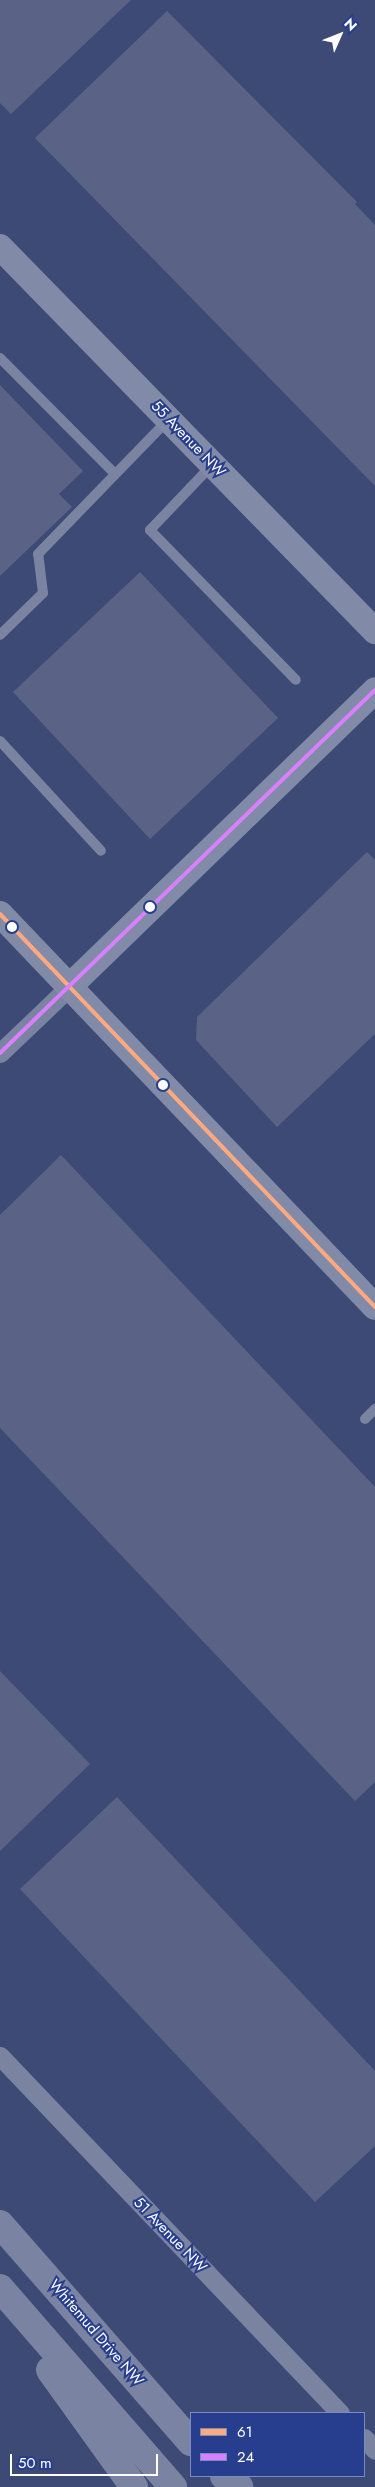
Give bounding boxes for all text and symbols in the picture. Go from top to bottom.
north arrow [315,10,365,60]
text: N [340,14,362,36]
street label: 55 Avenue NW [147,397,229,481]
unlabelled marker [145,902,155,912]
unlabelled marker [7,922,17,932]
unlabelled marker [158,1080,168,1090]
street label: 51 Avenue NW [130,2194,210,2276]
street label: Whitemud Drive NW [45,2276,147,2390]
legend [190,2412,365,2477]
text: 61 [237,2421,252,2443]
scale bar [12,2444,160,2476]
text: 24 [237,2446,254,2468]
text: 50 m [18,2452,52,2474]

